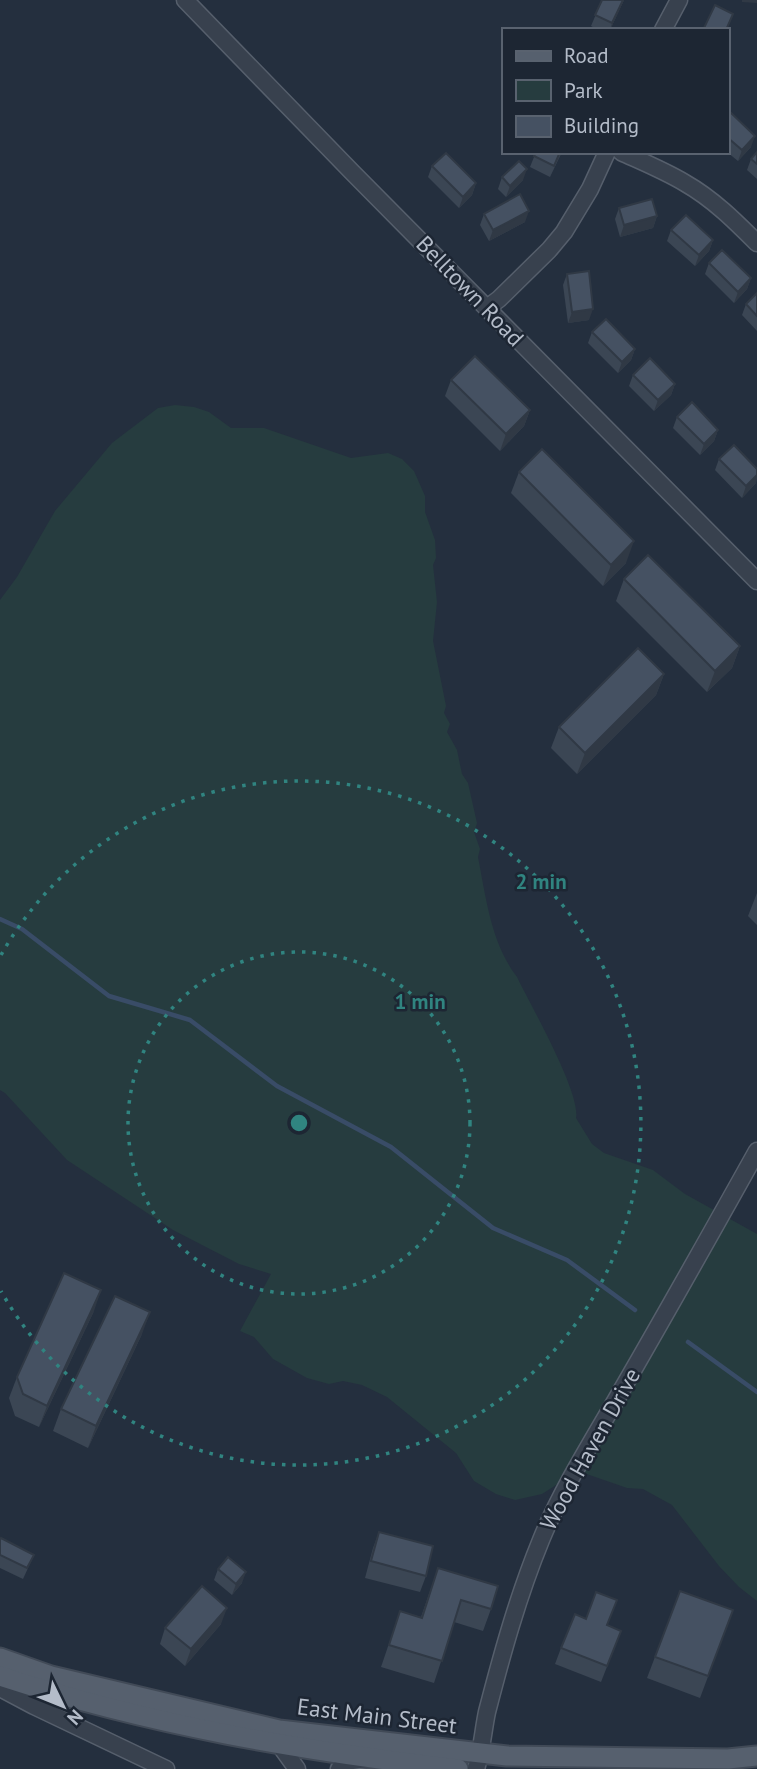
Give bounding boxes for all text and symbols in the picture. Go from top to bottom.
legend [502,28,729,154]
text: Road [564,42,608,69]
text: Park [564,77,603,104]
text: Building [564,112,639,139]
street label: Belltown Road [410,229,530,352]
text: 2 min [515,868,567,895]
text: 1 min [394,988,446,1015]
centre of rings [287,1111,311,1135]
street label: Wood Haven Drive [533,1363,646,1535]
north arrow [28,1671,98,1741]
street label: East Main Street [296,1691,459,1740]
text: N [62,1705,88,1730]

